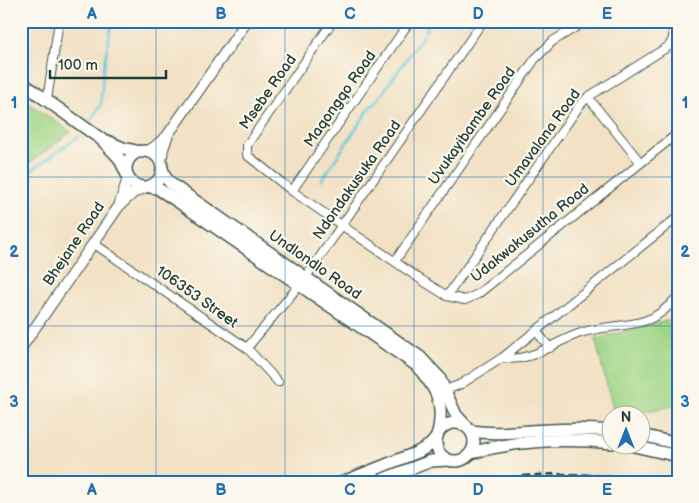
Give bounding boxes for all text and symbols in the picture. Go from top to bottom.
text: A [86,5,97,24]
text: B [215,5,227,24]
text: C [344,5,356,24]
text: D [472,5,484,24]
text: E [602,5,612,24]
street label: Maqongqo Road [300,47,380,151]
scale bar [50,48,166,80]
street label: Msebe Road [235,51,301,133]
text: 100 m [58,56,98,75]
street label: Uvukayibambe Road [424,63,520,189]
street label: Umavalana Road [501,85,585,191]
text: 1 [11,94,17,113]
text: 1 [682,94,688,113]
street label: Ndondakusuka Road [309,117,405,243]
street label: Udakwakusutha Road [467,179,593,287]
street label: Bhejane Road [39,198,109,290]
street label: Undlondlo Road [265,226,365,304]
text: 2 [9,243,19,262]
text: 2 [680,243,690,262]
street label: 106353 Street [152,262,242,332]
text: 3 [9,393,19,412]
text: 3 [680,393,690,412]
north arrow [602,406,652,456]
text: N [621,409,631,426]
text: A [86,481,97,500]
text: B [215,481,227,500]
text: C [344,481,356,500]
text: D [472,481,484,500]
text: E [602,481,612,500]

